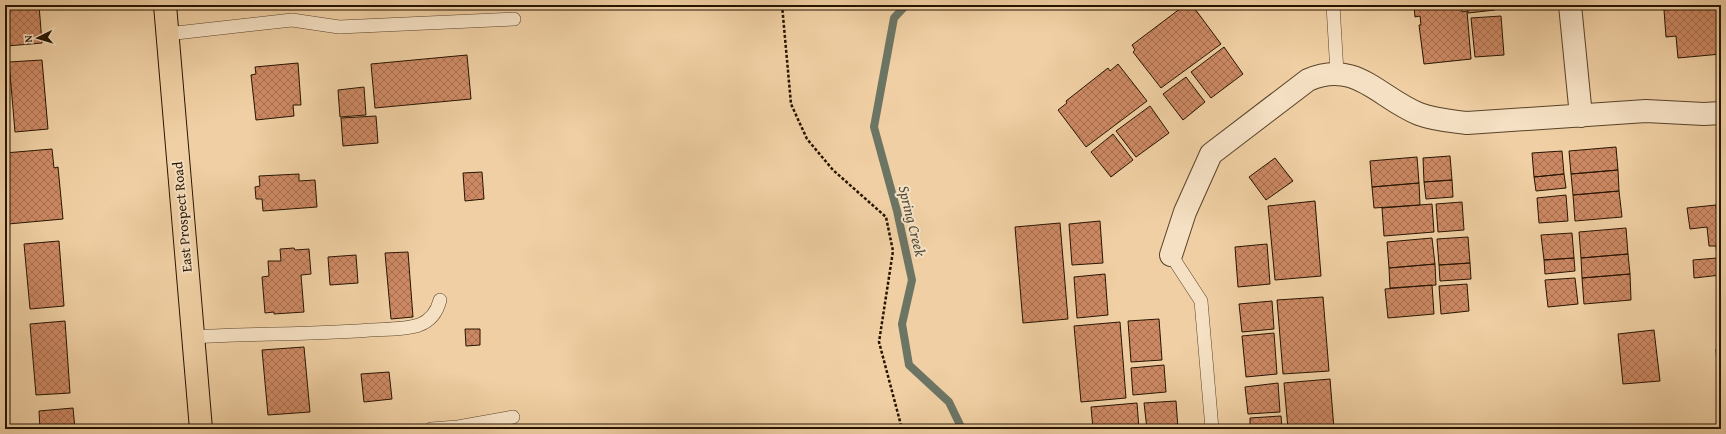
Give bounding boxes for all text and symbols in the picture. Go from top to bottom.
north arrow [18,18,58,58]
text: N [20,34,36,43]
street label: East Prospect Road [167,160,197,273]
water label: Spring Creek [894,183,931,259]

